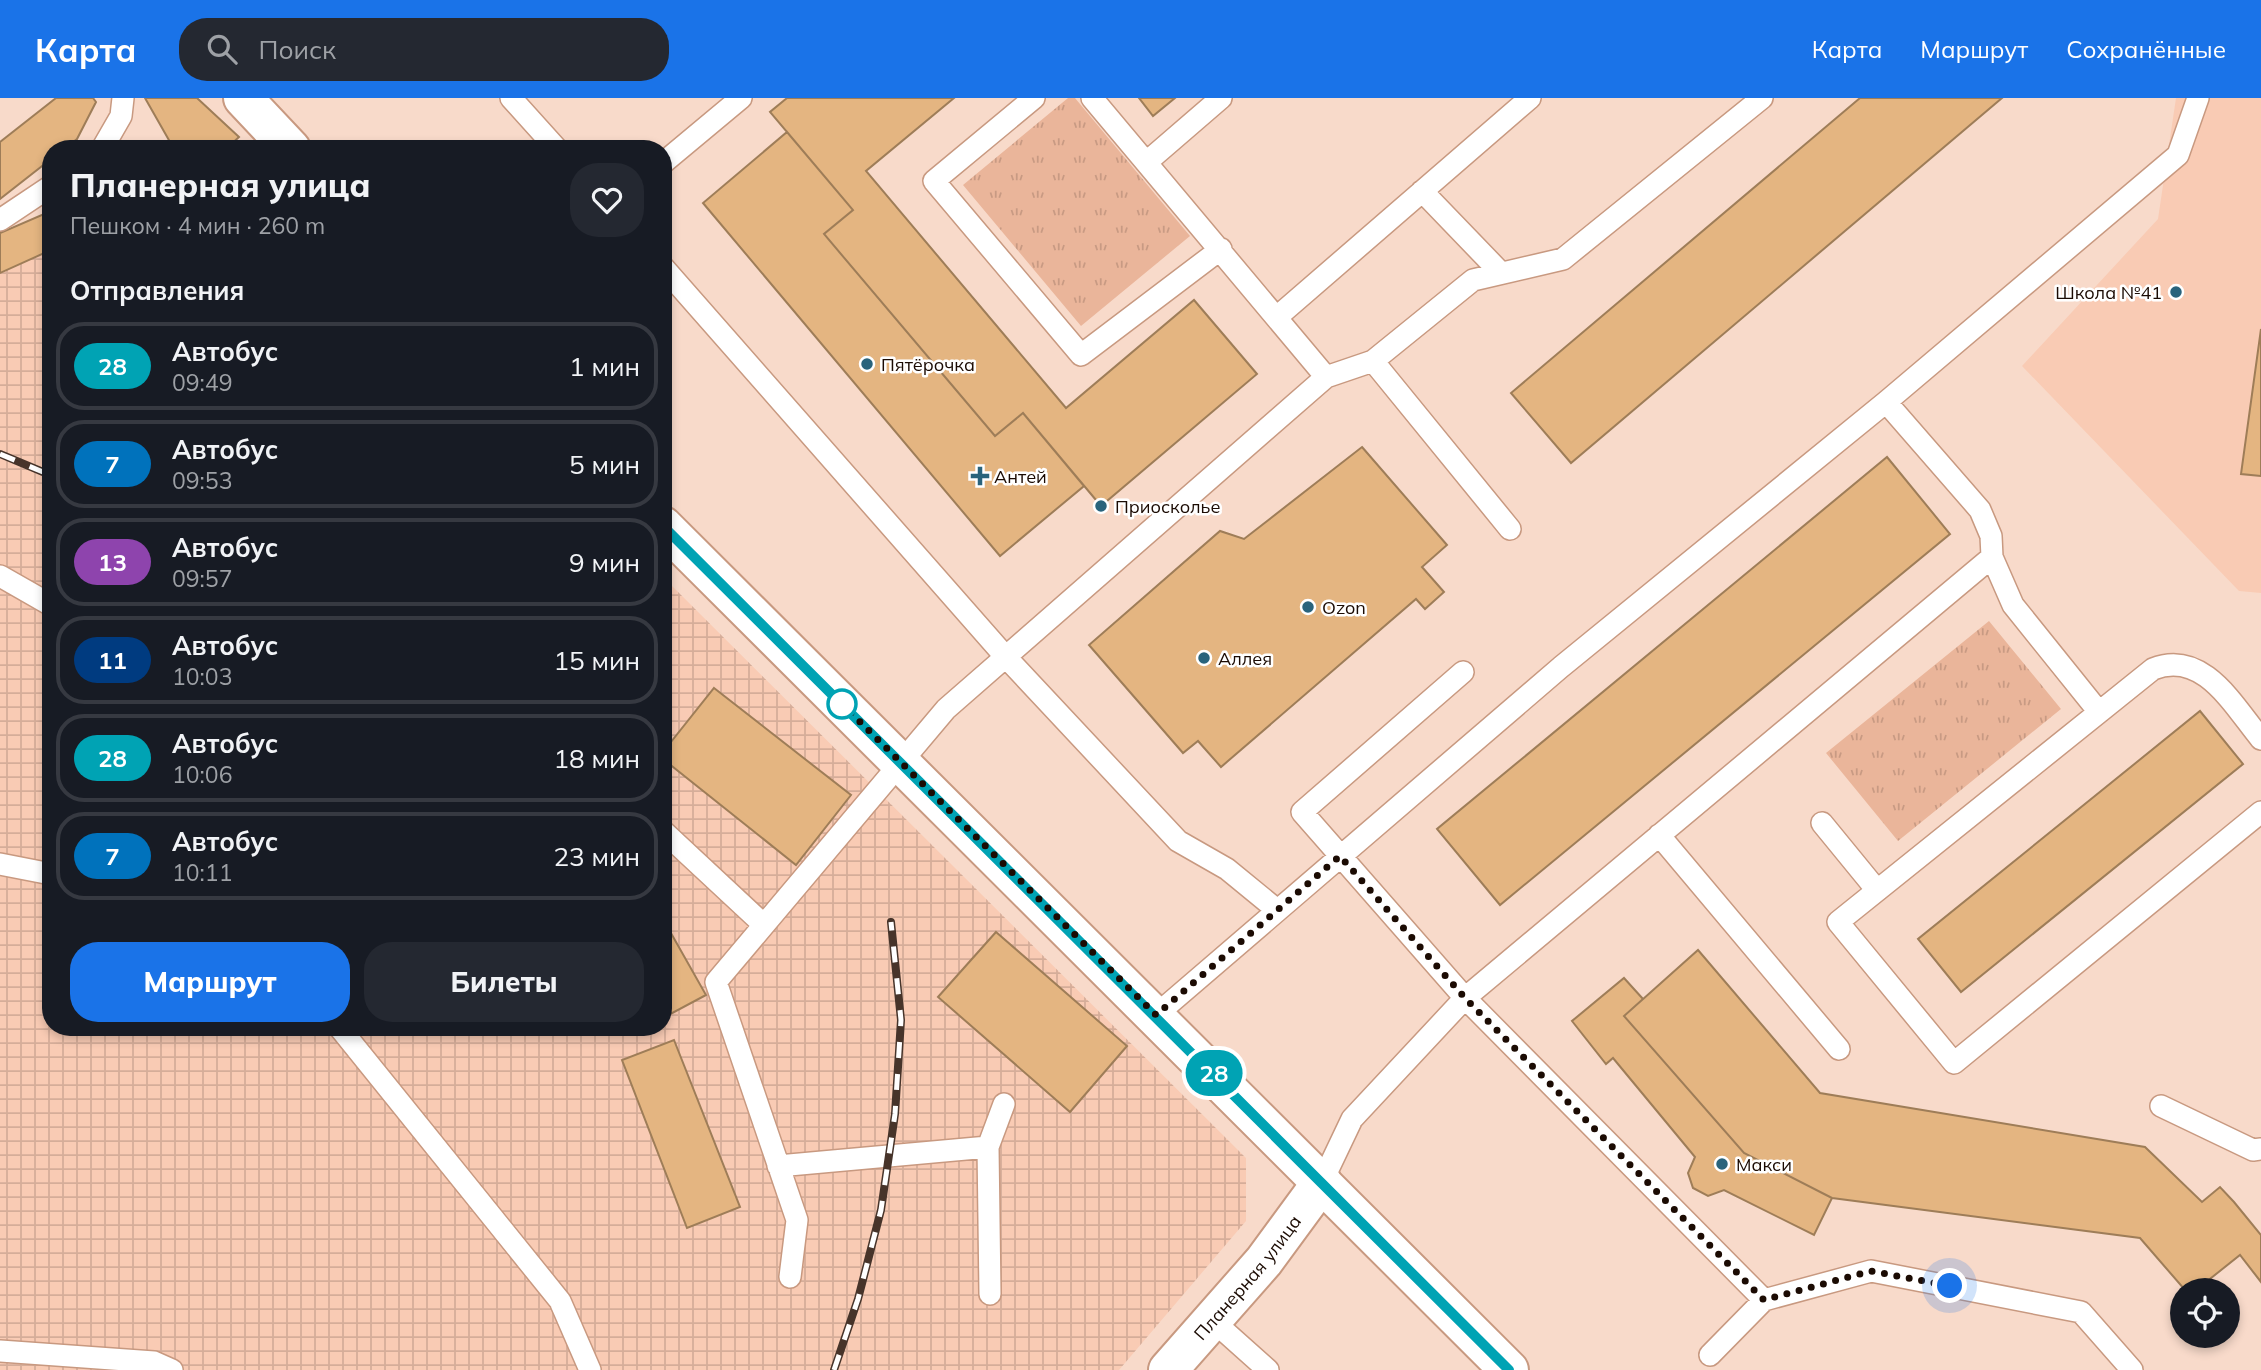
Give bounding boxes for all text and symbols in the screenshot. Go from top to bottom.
search box [179,18,669,81]
text: Карта [35,29,137,70]
icon: search [203,30,241,68]
text: Поиск [259,33,336,66]
text: Карта [1812,34,1882,64]
text: Маршрут [1920,34,2028,64]
text: Сохранённые [2066,34,2226,64]
button: heart [570,163,644,237]
text: Планерная улица [70,164,371,205]
text: Пешком · 4 мин · 260 m [70,211,325,240]
text: Отправления [70,274,244,307]
place label: Школа №41 [2055,281,2162,304]
marker: Школа №41 [2168,284,2184,300]
text: Автобус [172,335,278,368]
text: 1 мин [569,350,640,383]
text: 28 [98,351,127,381]
place label: Пятёрочка [881,353,975,376]
marker: Пятёрочка [859,356,875,372]
text: 09:49 [172,368,232,397]
text: Автобус [172,433,278,466]
text: 5 мин [569,448,640,481]
text: 7 [105,449,120,479]
place label: Антей [994,465,1047,488]
text: 09:53 [172,466,232,495]
marker: Антей [972,468,988,484]
place label: Приосколье [1115,495,1220,518]
marker: Приосколье [1093,498,1109,514]
text: Автобус [172,531,278,564]
text: 9 мин [569,546,640,579]
text: 13 [98,547,127,577]
text: 09:57 [172,564,232,593]
place label: Ozon [1322,596,1366,619]
marker: Ozon [1300,599,1316,615]
text: Автобус [172,629,278,662]
text: 15 мин [553,644,640,677]
text: 11 [98,645,127,675]
place label: Аллея [1218,647,1272,670]
marker: Аллея [1196,650,1212,666]
text: 10:03 [172,662,232,691]
unlabelled marker [827,689,857,719]
text: Автобус [172,727,278,760]
text: 18 мин [553,742,640,775]
text: 28 [98,743,127,773]
text: 10:06 [172,760,232,789]
text: Автобус [172,825,278,858]
text: 23 мин [553,840,640,873]
text: 7 [105,841,120,871]
text: 10:11 [172,858,232,887]
button: Маршрут [70,942,350,1022]
button: Билеты [364,942,644,1022]
line badge: 28 [1182,1050,1246,1096]
text: 28 [1200,1058,1228,1088]
place label: Макси [1736,1153,1792,1176]
marker: Макси [1714,1156,1730,1172]
street label: Планерная улица [1188,1210,1306,1345]
your location [1932,1268,1967,1303]
map controls [2170,1278,2240,1348]
button: locate [2170,1278,2240,1348]

